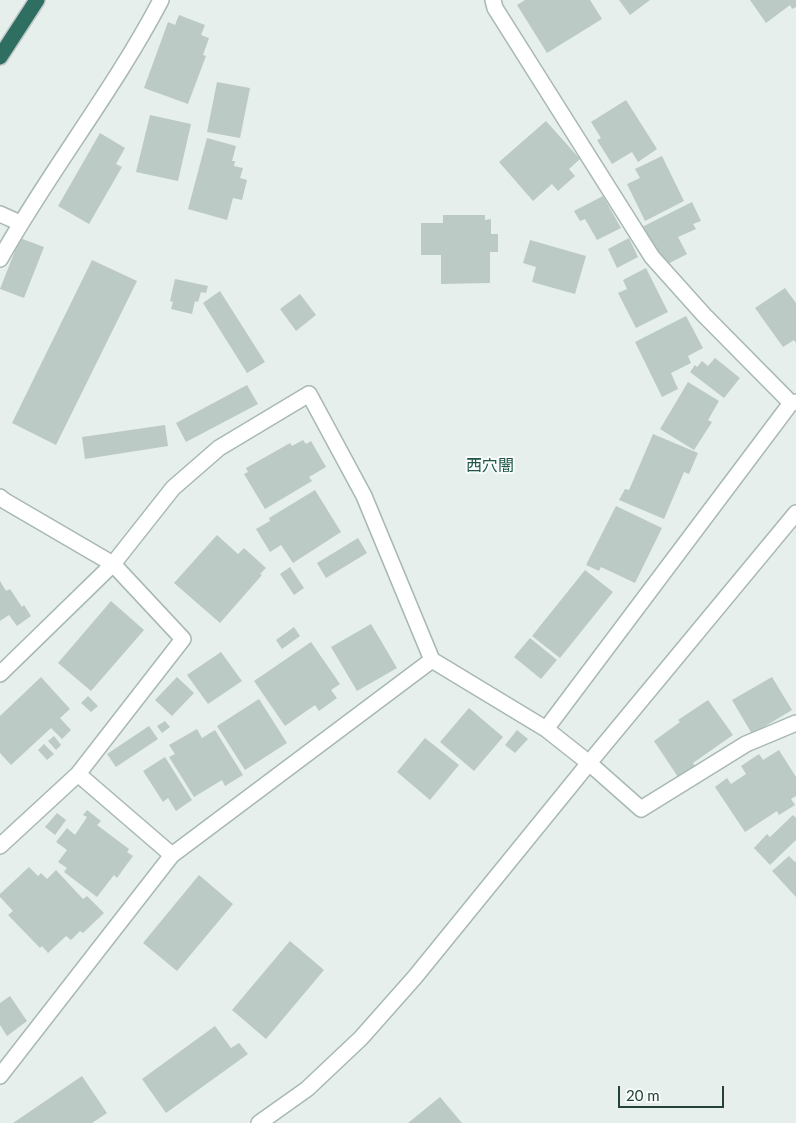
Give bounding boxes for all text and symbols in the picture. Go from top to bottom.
district label: 西穴闇 [466,456,514,476]
scale bar [621,1076,727,1108]
text: 20 m [626,1086,660,1104]

